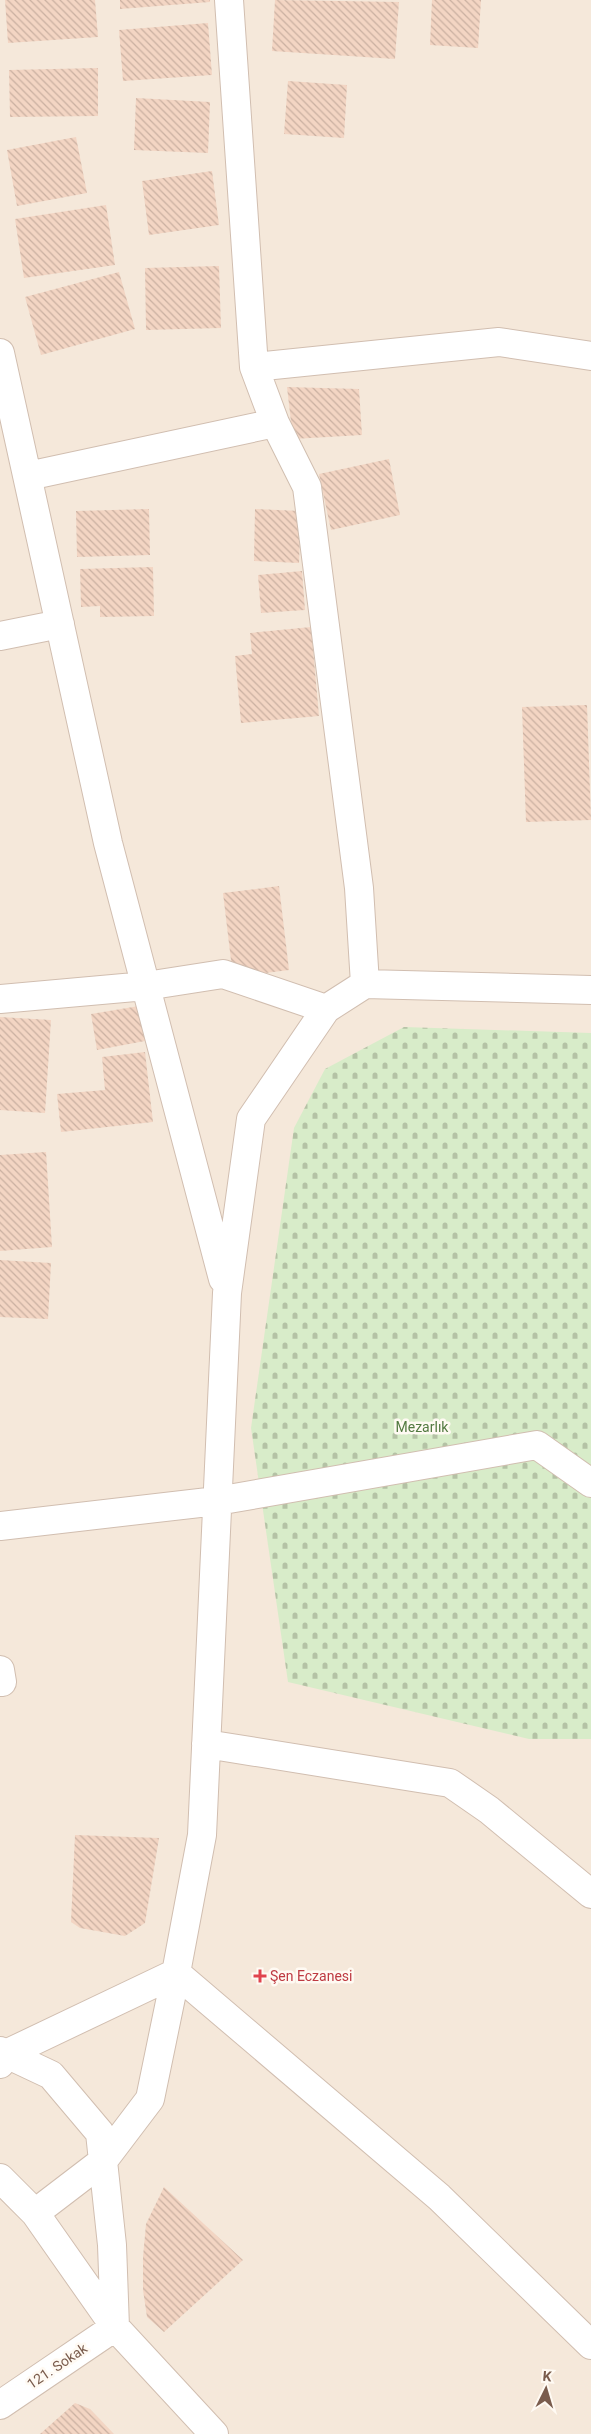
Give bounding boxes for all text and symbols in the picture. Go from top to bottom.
park label: Mezarlık [396,1419,449,1435]
place label: Şen Eczanesi [270,1968,352,1984]
marker: Şen Eczanesi [254,1970,266,1982]
street label: 121. Sokak [24,2340,91,2392]
north arrow [521,2364,571,2414]
text: K [542,2368,552,2384]

